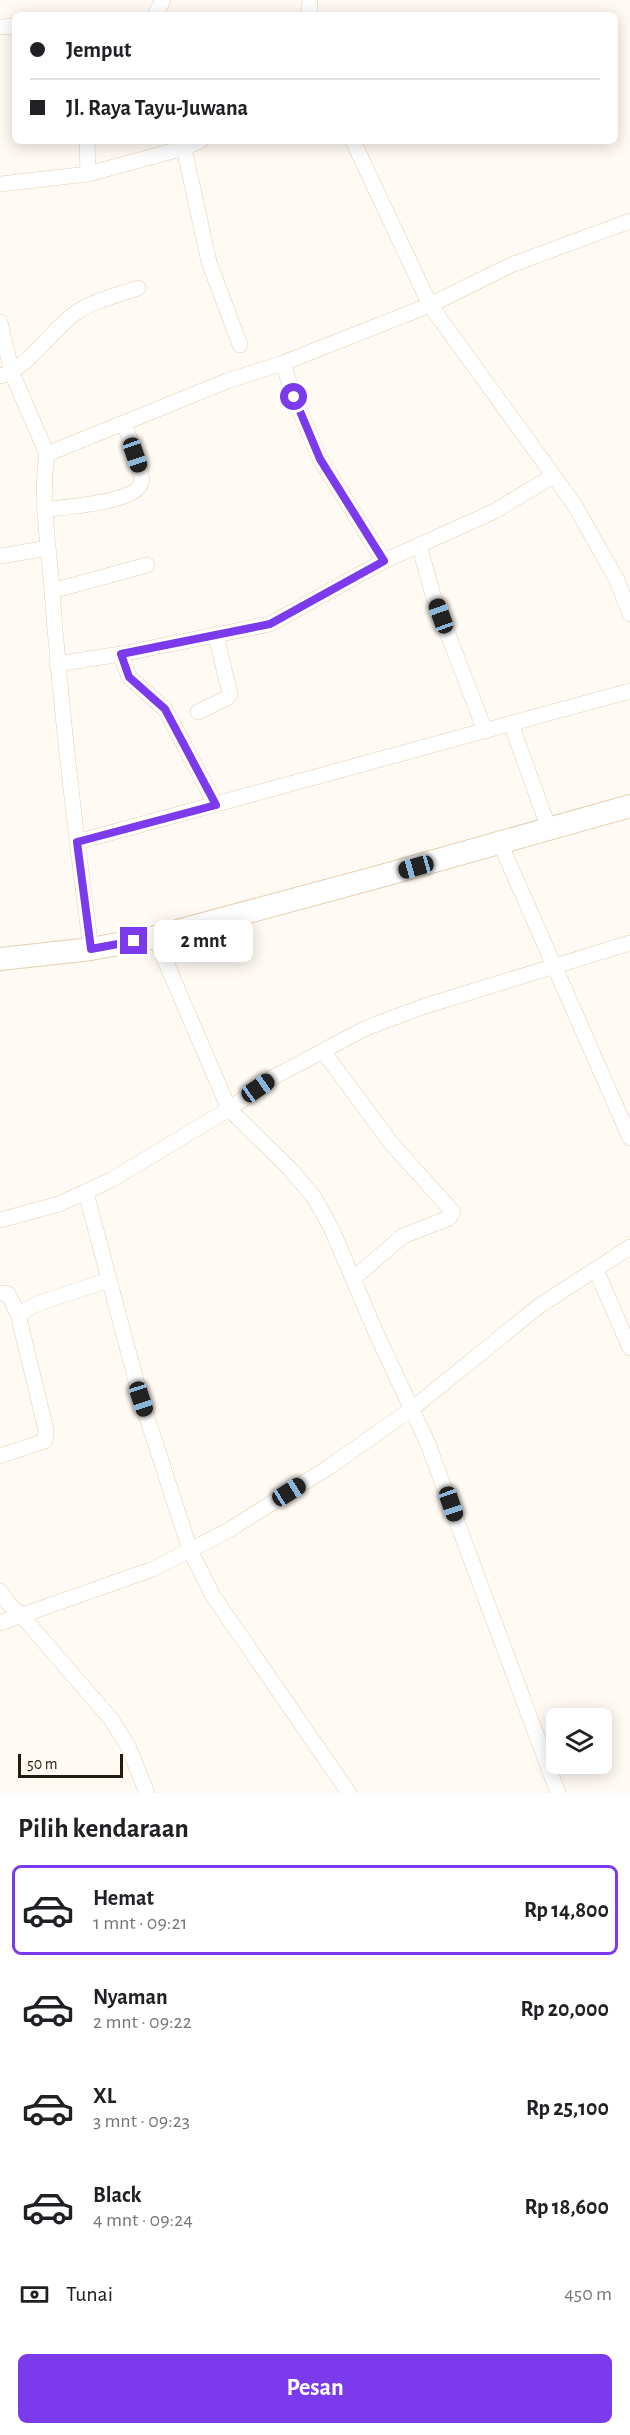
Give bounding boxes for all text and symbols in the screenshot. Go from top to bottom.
text: Jemput [66,39,131,61]
text: Jl. Raya Tayu-Juwana [66,97,248,119]
route start [280,383,307,410]
car [121,435,149,475]
car [426,596,456,636]
car [396,853,436,881]
callout: 2 mnt [155,920,254,962]
route end [120,927,147,954]
text: 2 mnt [181,931,226,951]
car [238,1070,278,1106]
car [127,1379,155,1419]
car [269,1475,309,1509]
car [437,1484,465,1524]
map controls [546,1708,612,1774]
button: layers [546,1708,612,1774]
scale bar [18,1751,123,1778]
text: 50 m [27,1756,58,1772]
text: Pilih kendaraan [18,1815,189,1842]
icon: car [21,1883,75,1937]
text: Hemat [93,1887,154,1909]
text: Rp 14,800 [524,1899,609,1921]
text: 1 mnt · 09:21 [93,1913,187,1933]
icon: car [21,1982,75,2036]
text: Nyaman [93,1986,168,2008]
text: Rp 20,000 [520,1998,609,2020]
text: 2 mnt · 09:22 [93,2012,192,2032]
icon: car [21,2081,75,2135]
text: XL [93,2085,116,2107]
text: Rp 25,100 [526,2097,609,2119]
text: 3 mnt · 09:23 [93,2111,190,2131]
icon: car [21,2180,75,2234]
text: Black [93,2184,141,2206]
text: Rp 18,600 [524,2196,609,2218]
text: 4 mnt · 09:24 [93,2210,193,2230]
icon: cash [18,2278,51,2311]
text: Tunai [66,2283,113,2305]
text: 450 m [564,2284,612,2304]
button: Pesan [18,2354,612,2423]

